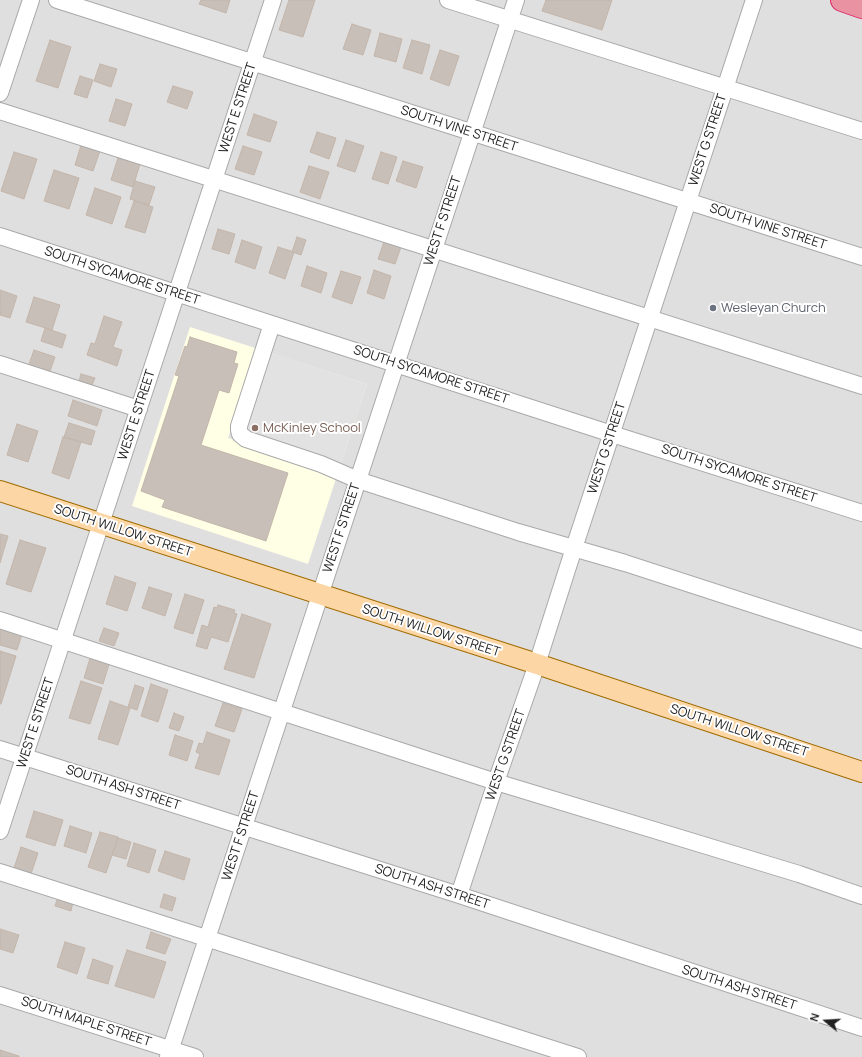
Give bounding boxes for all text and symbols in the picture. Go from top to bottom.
street label: WEST E STREET [216,61,260,155]
street label: WEST G STREET [686,92,730,188]
street label: SOUTH VINE STREET [399,103,519,155]
street label: WEST F STREET [421,174,465,268]
street label: SOUTH VINE STREET [708,201,828,253]
street label: SOUTH SYCAMORE STREET [42,243,202,309]
place label: Wesleyan Church [721,300,826,316]
marker: Wesleyan Church [708,303,718,313]
street label: SOUTH SYCAMORE STREET [351,342,511,408]
street label: WEST E STREET [115,368,159,462]
street label: WEST G STREET [585,400,629,496]
place label: McKinley School [263,420,361,436]
marker: McKinley School [250,423,260,433]
street label: SOUTH SYCAMORE STREET [659,441,819,507]
street label: WEST F STREET [320,481,364,575]
street label: SOUTH WILLOW STREET [52,501,194,561]
street label: SOUTH WILLOW STREET [360,601,502,661]
street label: WEST E STREET [14,676,58,770]
street label: SOUTH WILLOW STREET [668,701,810,761]
street label: WEST G STREET [483,707,529,803]
street label: SOUTH ASH STREET [64,762,182,814]
street label: WEST F STREET [219,789,263,883]
street label: SOUTH ASH STREET [373,861,491,913]
street label: SOUTH ASH STREET [680,962,798,1014]
street label: SOUTH MAPLE STREET [19,994,153,1050]
north arrow [806,1001,846,1041]
text: N [806,1011,822,1023]

